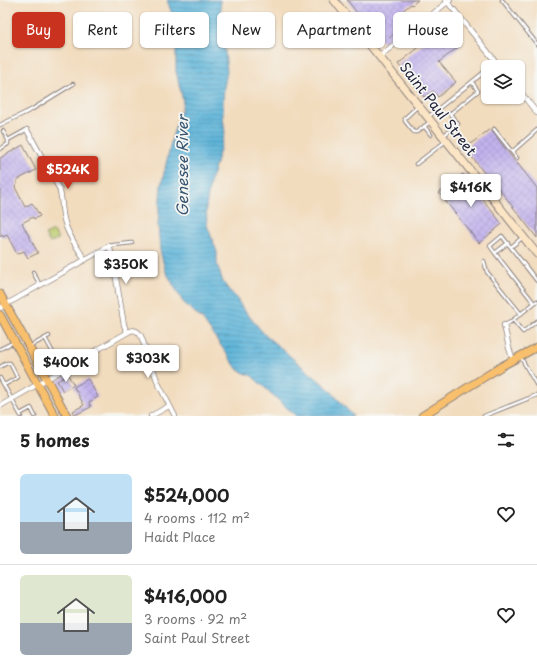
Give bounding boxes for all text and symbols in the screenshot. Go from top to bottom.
chip: Buy [12,12,65,48]
chip: Rent [73,12,132,48]
chip: Filters [140,12,209,48]
chip: New [217,12,275,48]
chip: Apartment [283,12,385,48]
chip: House [393,12,463,48]
street label: Saint Paul Street [395,57,482,160]
map controls [481,60,525,104]
button: layers [481,60,525,104]
water label: Genesee River [170,113,193,217]
pin: $524K [40,156,96,190]
text: $524K [46,159,90,178]
pin: $416K [443,174,499,208]
text: $416K [450,177,492,196]
pin: $350K [98,251,154,285]
text: $350K [104,254,148,273]
pin: $303K [120,345,176,379]
text: $303K [126,348,170,367]
pin: $400K [38,349,94,383]
text: $400K [43,352,89,371]
text: 5 homes [20,427,90,453]
icon: filters [495,429,517,451]
text: $524,000 [144,482,229,508]
icon: home [52,490,100,538]
icon: heart [495,503,517,525]
text: 4 rooms · 112 m² [144,508,250,527]
text: Haidt Place [144,527,215,546]
text: $416,000 [144,583,227,609]
icon: home [52,591,100,639]
icon: heart [495,604,517,626]
text: 3 rooms · 92 m² [144,609,247,628]
text: Saint Paul Street [144,628,250,647]

